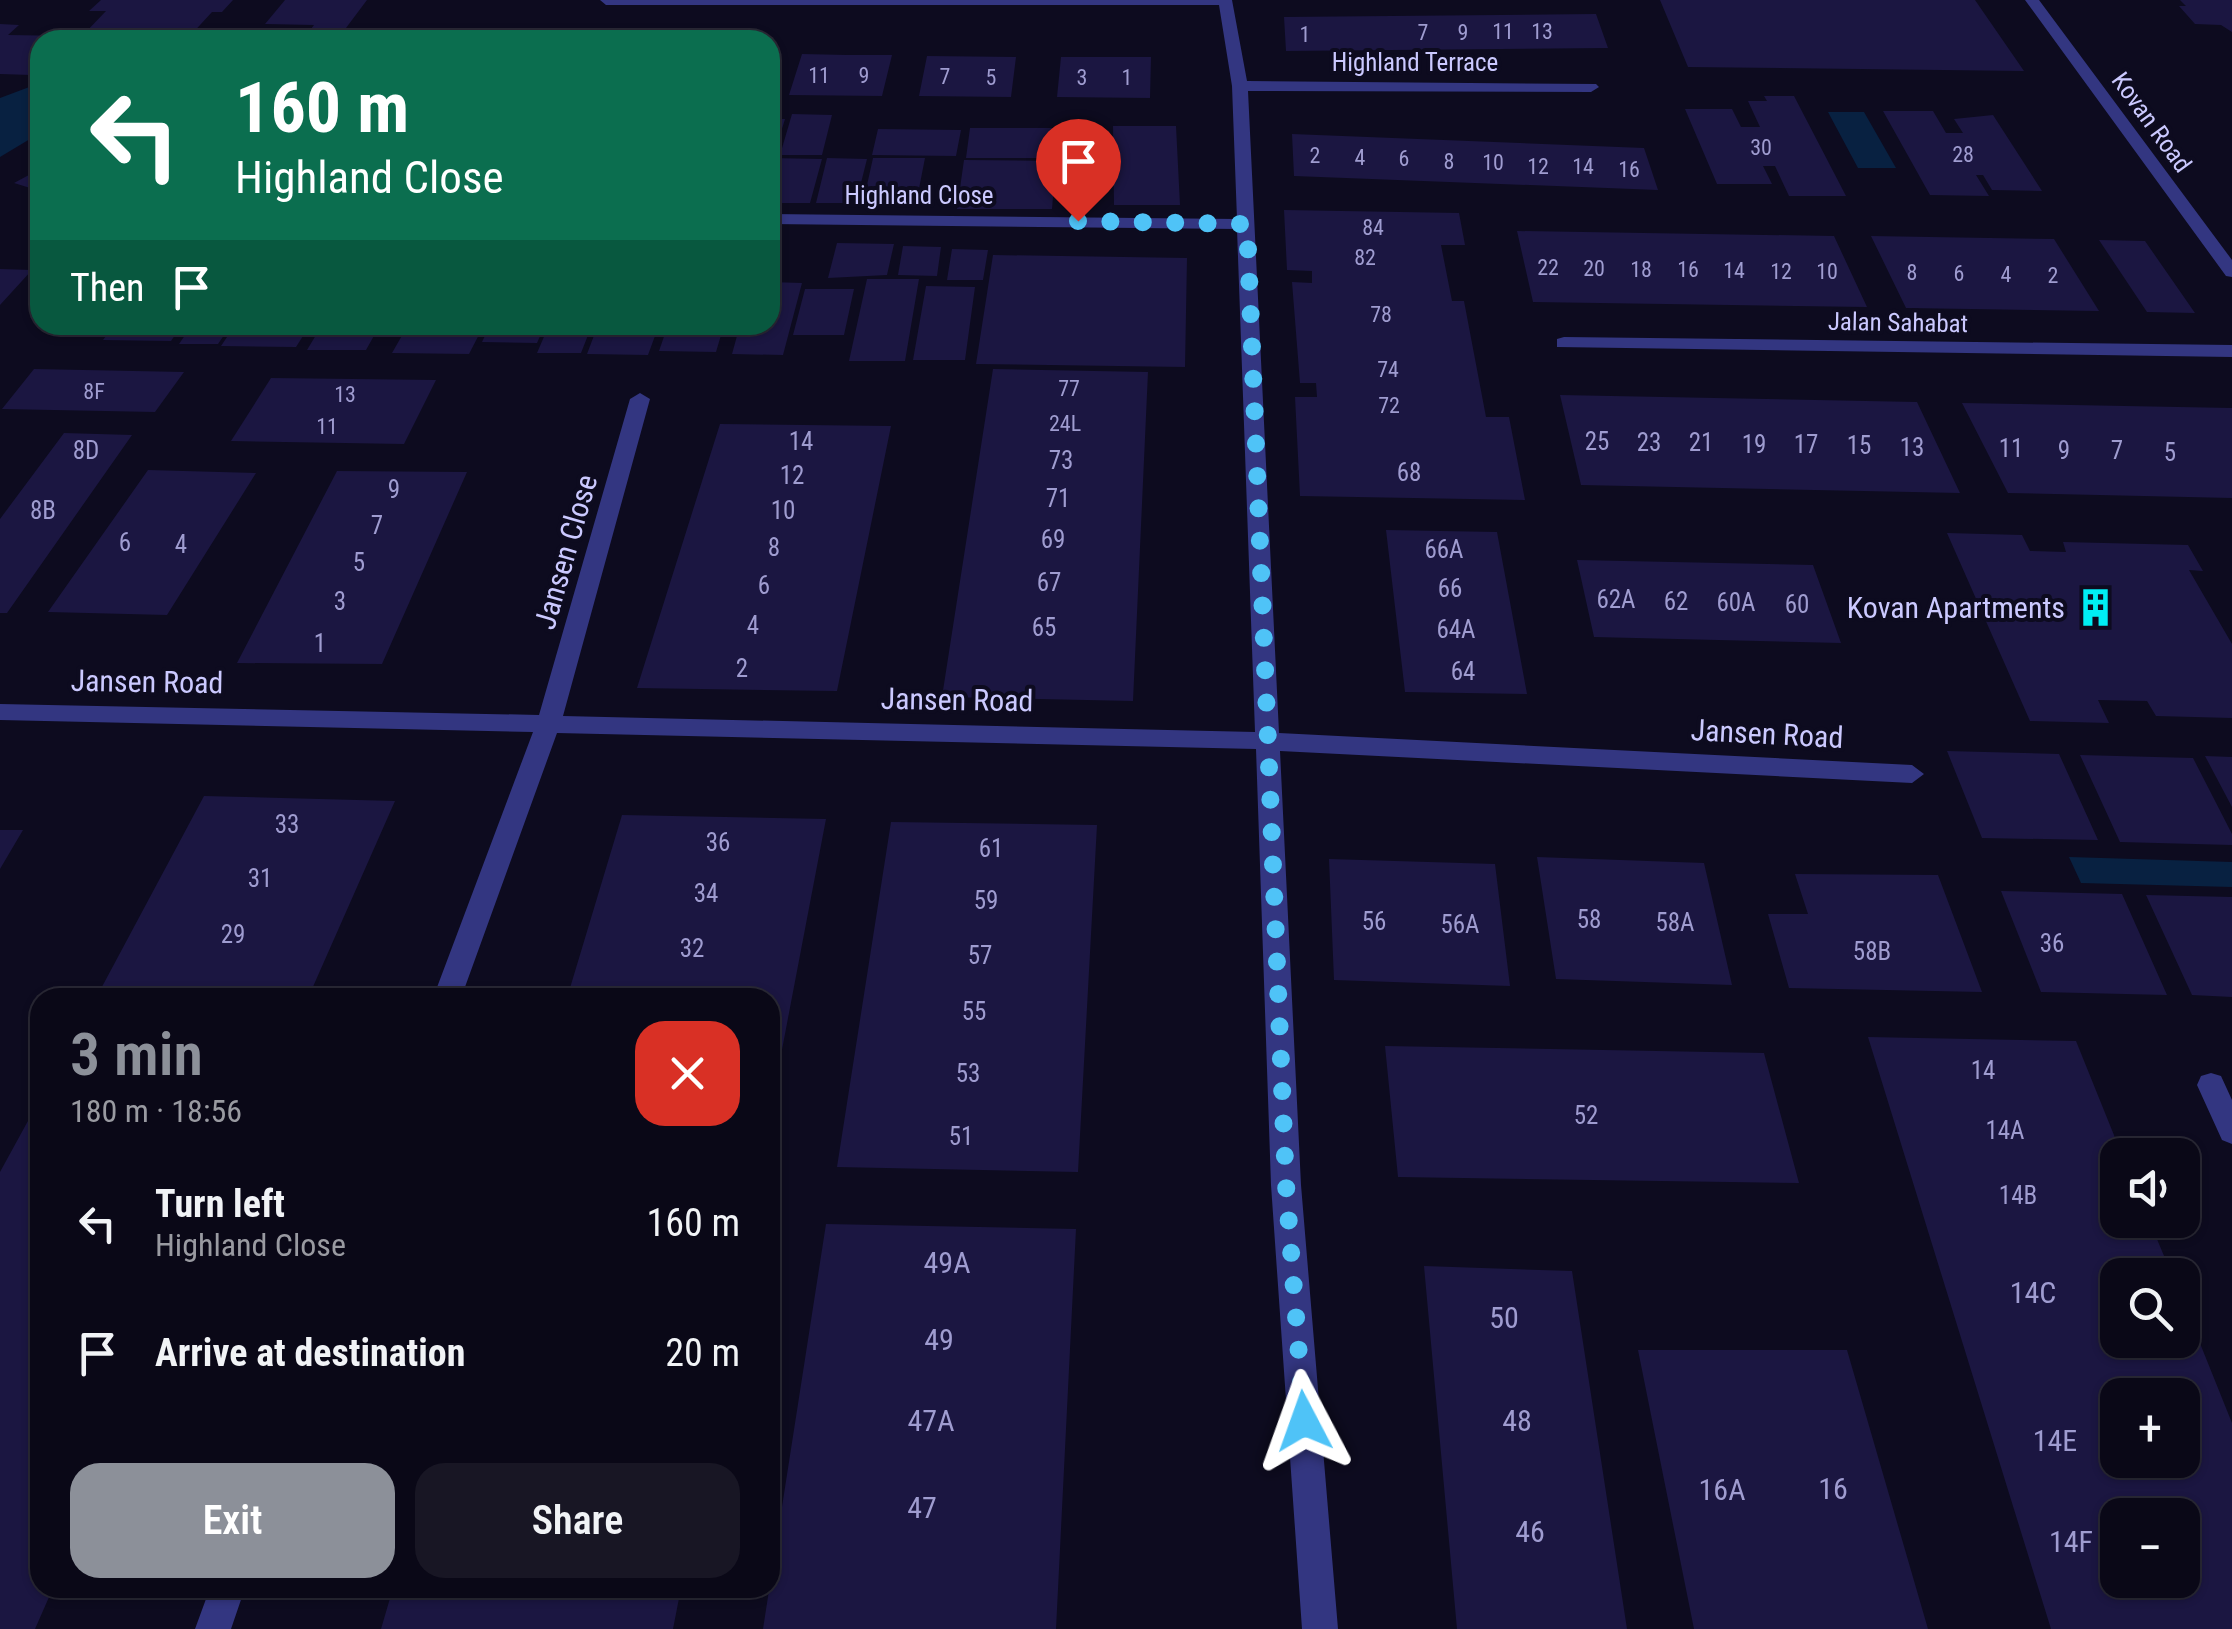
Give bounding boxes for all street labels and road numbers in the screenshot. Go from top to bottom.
street label: Highland Terrace [1332,48,1498,77]
street label: Kovan Road [2106,67,2197,178]
street label: Highland Close [844,181,994,210]
street label: Jalan Sahabat [1828,307,1968,338]
street label: Jansen Close [527,470,604,633]
street label: Jansen Road [70,663,224,700]
street label: Jansen Road [880,681,1034,718]
street label: Jansen Road [1690,712,1844,755]

